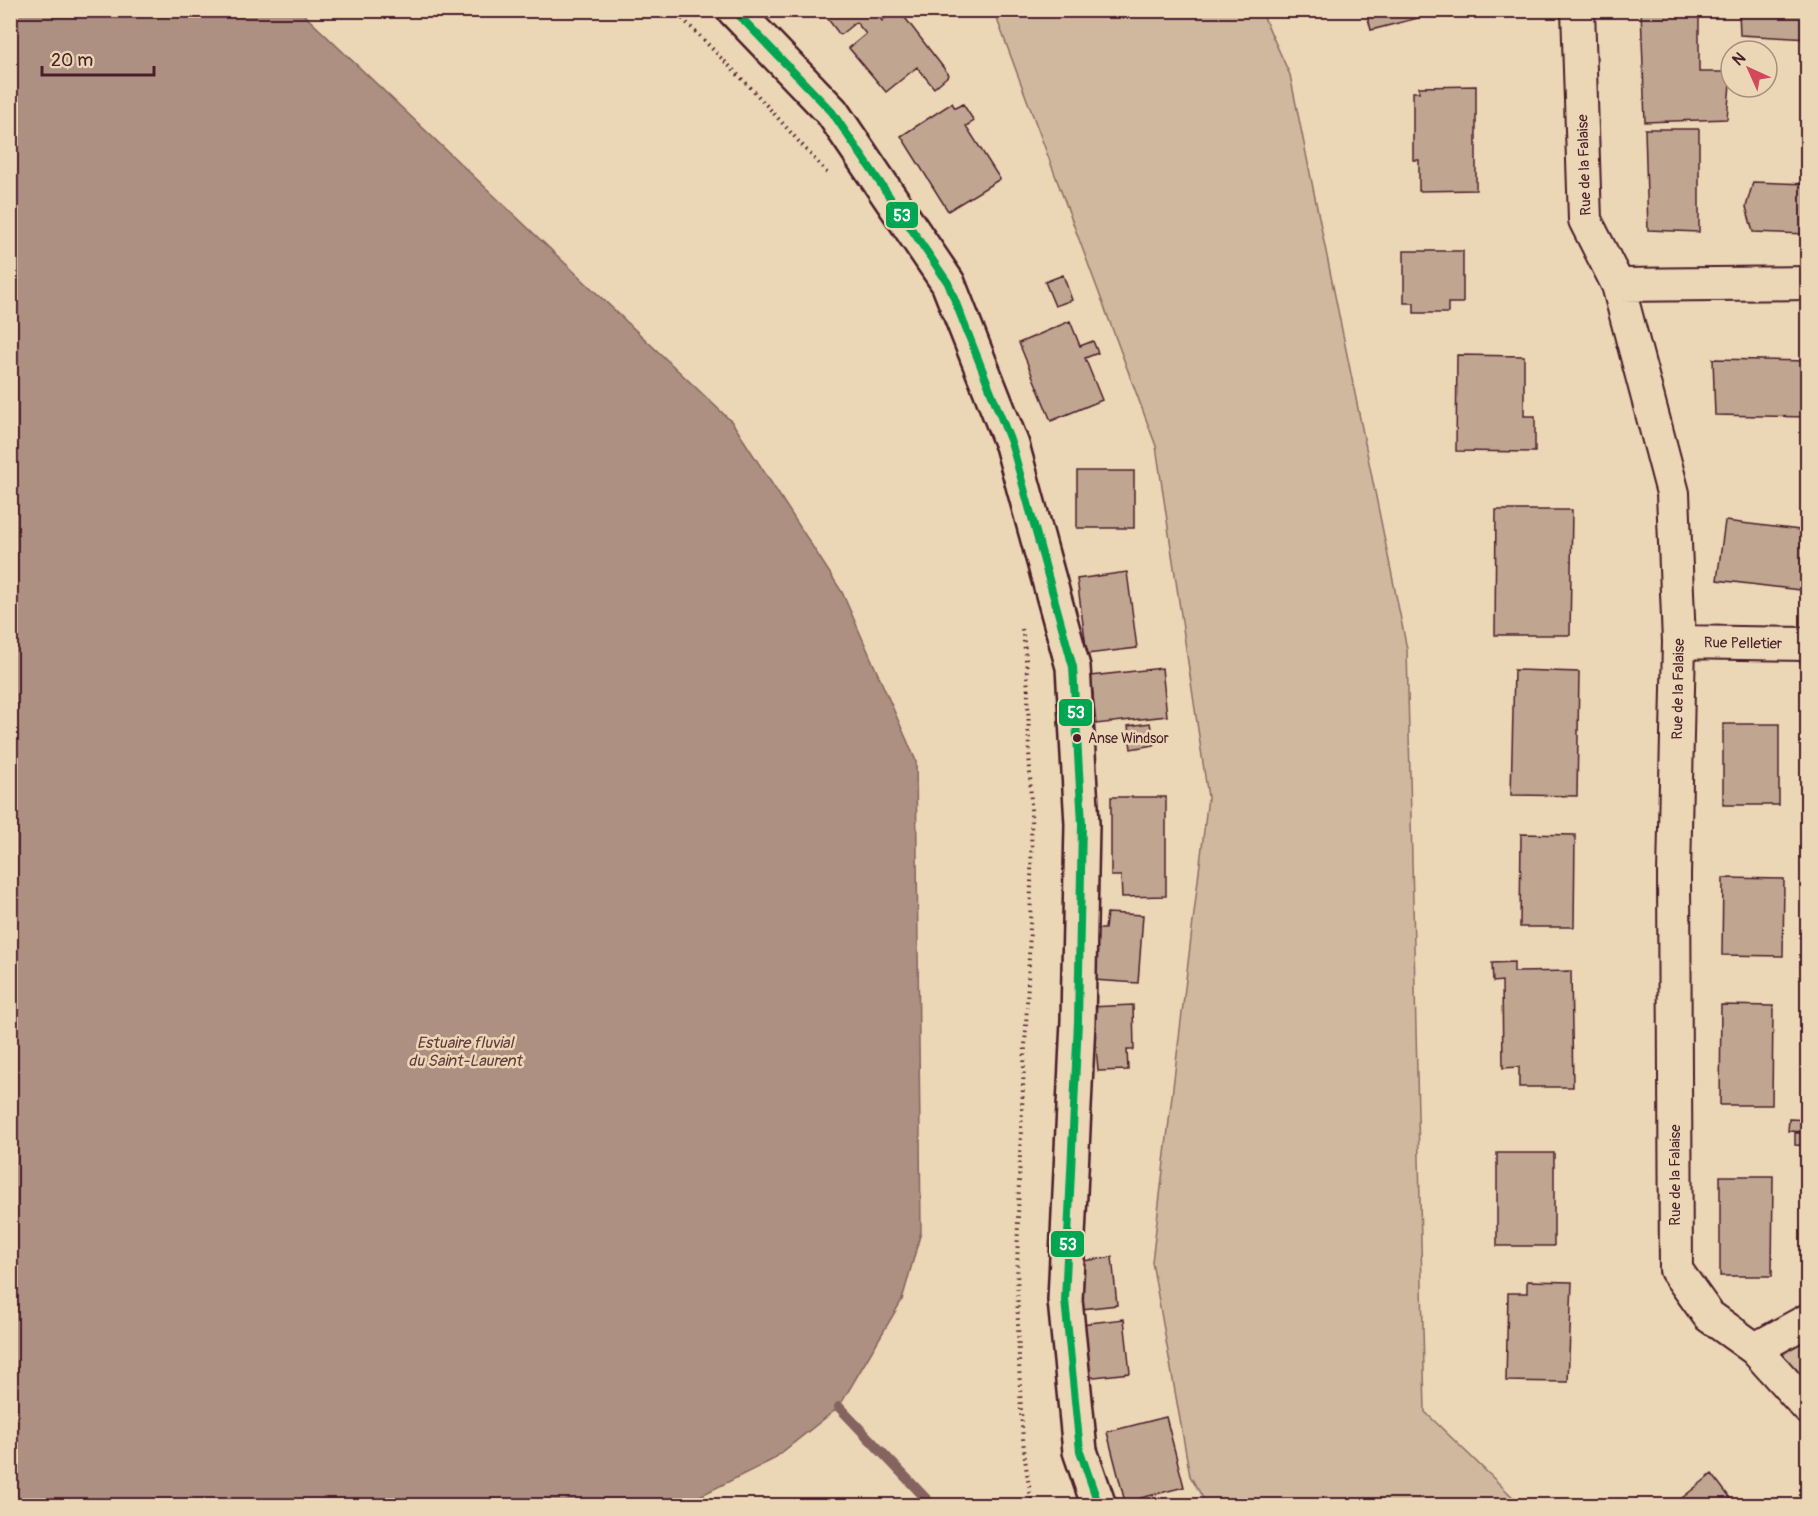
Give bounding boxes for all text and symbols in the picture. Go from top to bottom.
scale bar [42,39,154,77]
north arrow [1719,39,1779,99]
text: N [1728,48,1750,70]
text: 20 m [51,49,93,72]
street label: Rue de la Falaise [1573,113,1596,216]
line badge: 53 [885,201,919,229]
text: 53 [893,206,911,226]
street label: Rue Pelletier [1704,633,1783,654]
street label: Rue de la Falaise [1668,638,1689,740]
line badge: 53 [1058,698,1093,727]
text: 53 [1067,703,1085,723]
place label: Anse Windsor [1088,730,1169,747]
marker: Anse Windsor [1071,732,1083,744]
water label: Estuaire fluvial du Saint-Laurent [408,1033,523,1071]
street label: Rue de la Falaise [1666,1124,1685,1226]
line badge: 53 [1050,1230,1085,1258]
text: 53 [1059,1235,1077,1255]

